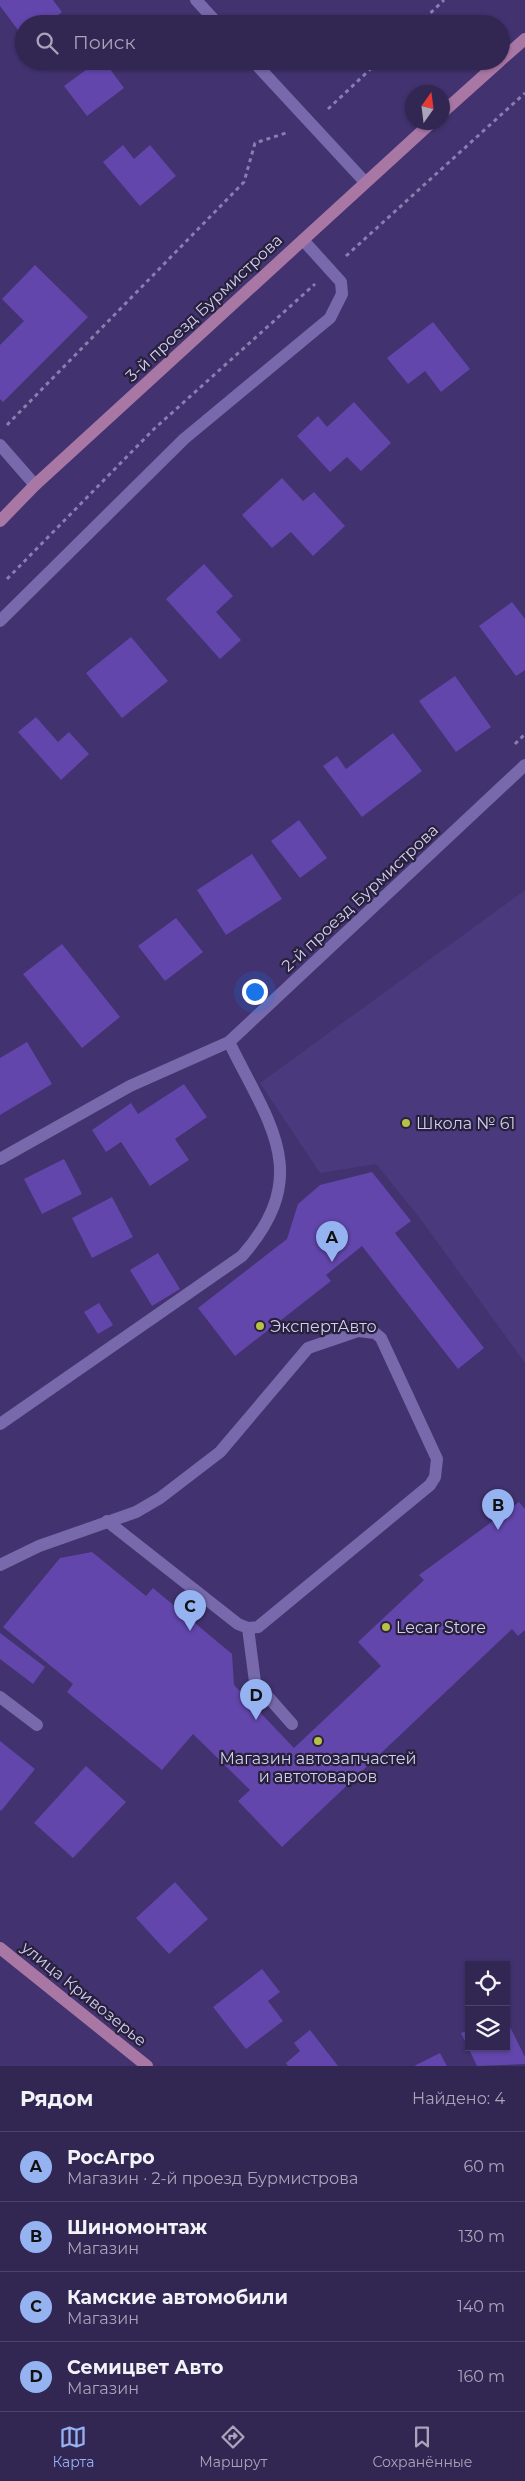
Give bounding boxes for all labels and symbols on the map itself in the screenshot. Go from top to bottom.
north arrow [405,85,450,130]
street label: 3-й проезд Бурмистрова [122,231,286,385]
street label: 2-й проезд Бурмистрова [278,821,442,975]
your location [242,979,268,1005]
place label: Школа № 61 [416,1114,515,1133]
marker: Школа № 61 [400,1117,412,1129]
pin: A [316,1221,348,1262]
place label: ЭкспертАвто [270,1317,377,1336]
marker: ЭкспертАвто [254,1320,266,1332]
pin: B [482,1489,514,1530]
pin: C [174,1590,206,1631]
place label: Lecar Store [396,1618,486,1637]
marker: Lecar Store [380,1621,392,1633]
pin: D [240,1679,272,1720]
marker: Магазин автозапчастей и автотоваров [312,1735,324,1747]
place label: Магазин автозапчастей и автотоваров [219,1749,417,1786]
street label: улица Кривозерье [17,1937,150,2050]

